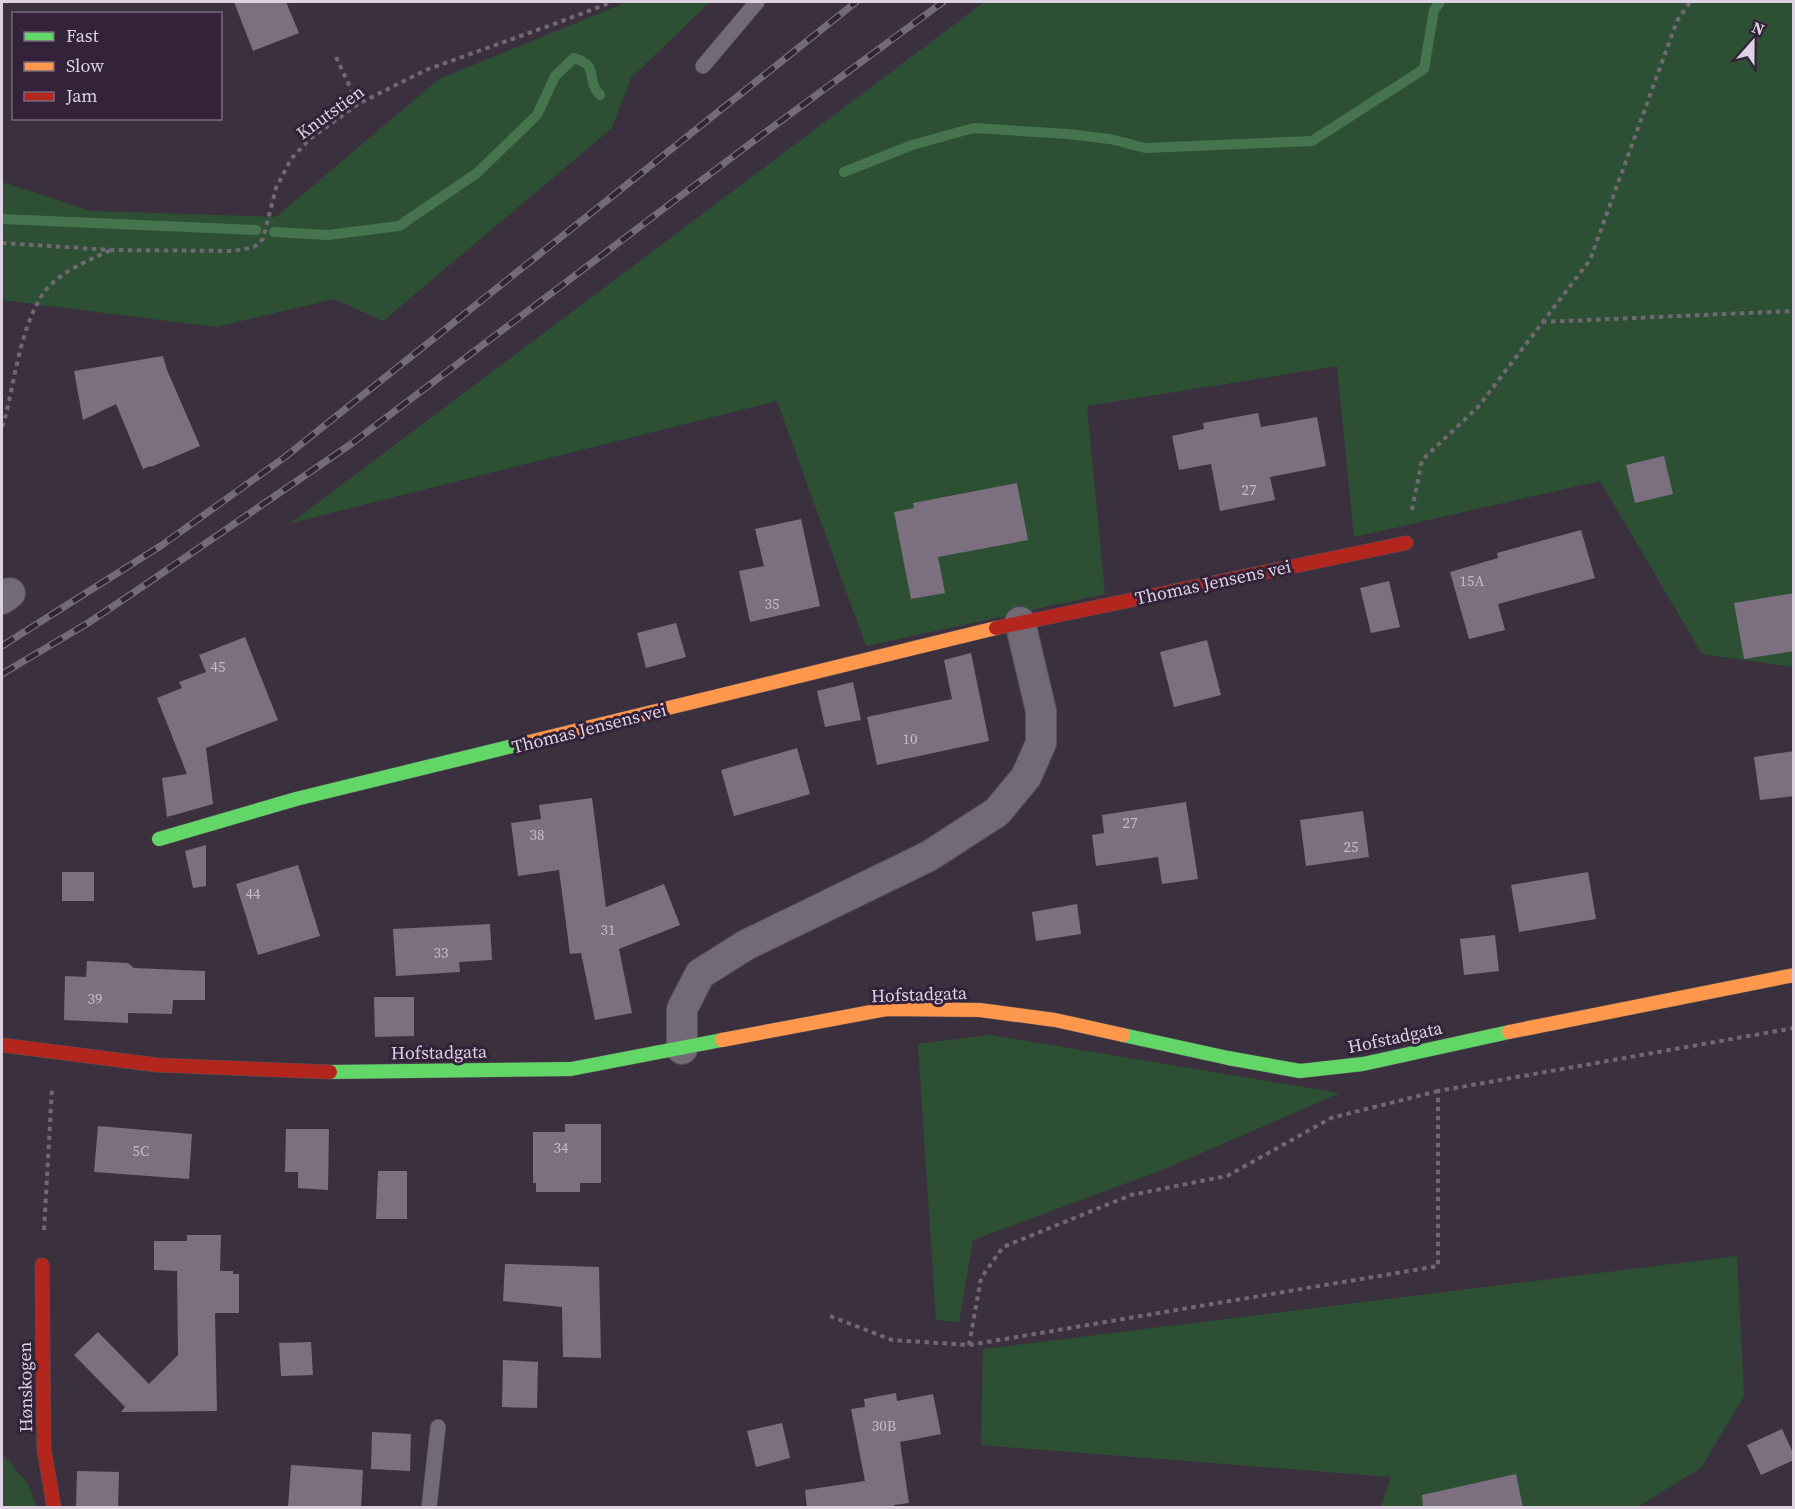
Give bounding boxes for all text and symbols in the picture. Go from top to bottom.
legend [12,12,222,120]
north arrow [1723,12,1783,72]
text: N [1749,16,1768,40]
text: Fast [66,23,99,48]
text: Slow [66,53,104,78]
street label: Knutstien [291,79,369,145]
text: Jam [65,83,98,108]
house number: 27 [1241,479,1257,500]
street label: Thomas Jensens vei [1133,553,1293,611]
house number: 15A [1460,570,1485,591]
house number: 35 [764,593,780,614]
house number: 45 [210,656,226,677]
street label: Thomas Jensens vei [509,697,669,759]
house number: 10 [902,728,918,749]
house number: 27 [1122,812,1138,833]
house number: 38 [529,824,545,845]
house number: 25 [1343,836,1359,857]
house number: 44 [245,883,261,904]
house number: 31 [600,919,616,940]
house number: 33 [433,942,449,963]
street label: Hofstadgata [871,980,968,1008]
house number: 39 [87,988,103,1009]
street label: Hofstadgata [1345,1015,1445,1059]
street label: Hofstadgata [391,1039,488,1065]
house number: 34 [553,1137,569,1158]
house number: 5C [133,1140,149,1161]
street label: Hønskogen [12,1341,38,1433]
house number: 30B [872,1415,896,1436]

